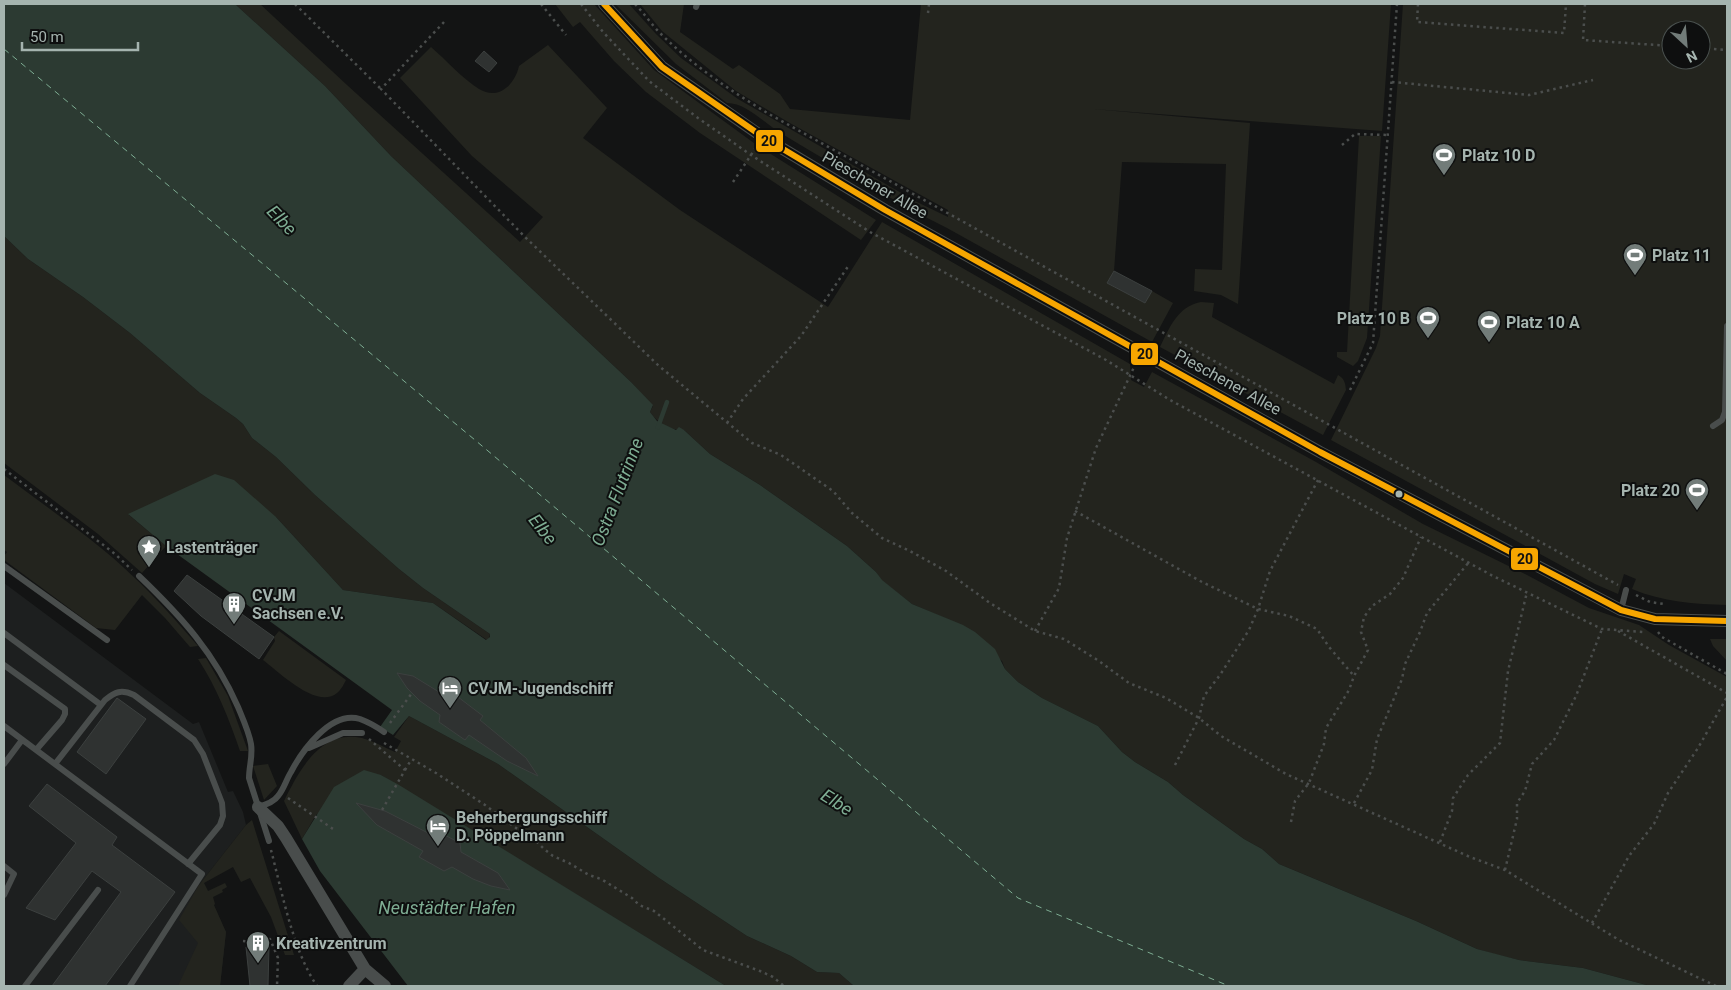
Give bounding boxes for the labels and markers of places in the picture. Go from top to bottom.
sports icon: Platz 10 D [1431,142,1457,176]
place label: Platz 10 D [1462,146,1535,165]
sports icon: Platz 11 [1622,242,1648,276]
place label: Platz 11 [1652,246,1711,265]
sports icon: Platz 10 B [1415,305,1441,339]
place label: Platz 10 B [1337,309,1410,328]
sports icon: Platz 10 A [1476,309,1502,343]
place label: Platz 10 A [1506,313,1580,332]
sports icon: Platz 20 [1684,477,1710,511]
place label: Platz 20 [1621,481,1680,500]
unlabelled marker [1394,489,1404,499]
place icon: Lastenträger [136,534,162,568]
place label: Lastenträger [166,538,258,557]
place label: CVJM Sachsen e.V. [252,586,344,623]
building icon: CVJM Sachsen e.V. [221,591,247,625]
hotel icon: CVJM-Jugendschiff [437,675,463,709]
place label: CVJM-Jugendschiff [468,679,613,698]
place label: Beherbergungsschiff D. Pöppelmann [456,808,608,845]
hotel icon: Beherbergungsschiff D. Pöppelmann [425,813,451,847]
building icon: Kreativzentrum [245,930,271,964]
place label: Kreativzentrum [276,934,387,953]

